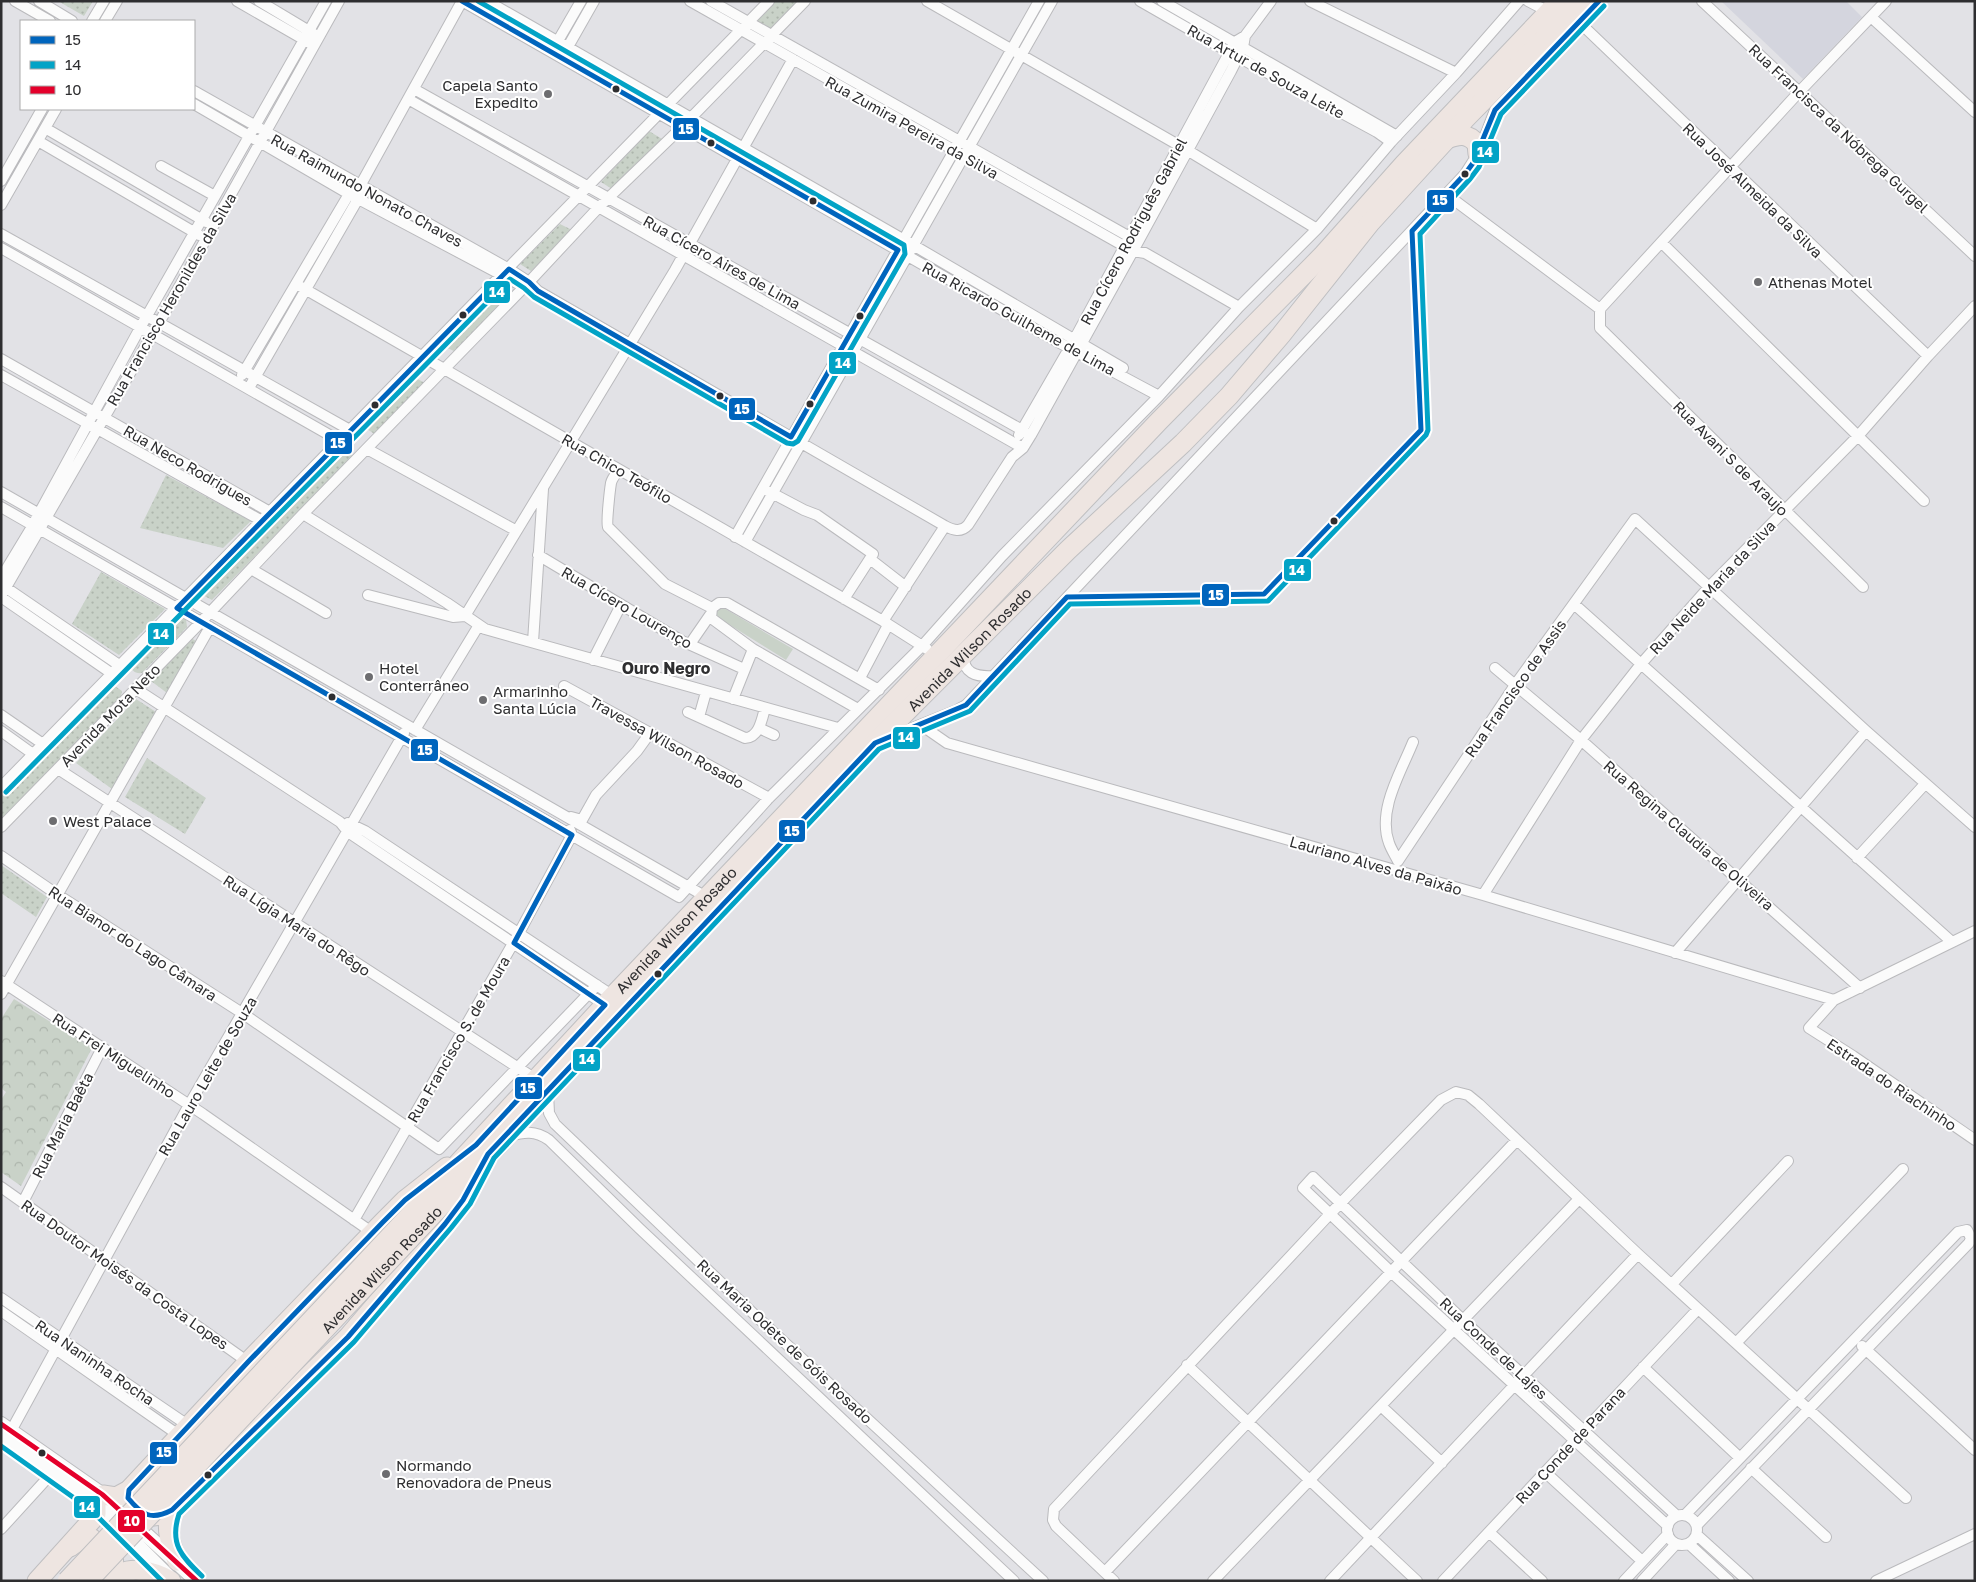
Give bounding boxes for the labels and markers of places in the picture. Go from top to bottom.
place label: Capela Santo Expedito [442,76,538,111]
unlabelled marker [611,84,621,94]
marker: Capela Santo Expedito [542,88,554,100]
unlabelled marker [706,138,716,148]
unlabelled marker [1460,169,1470,179]
unlabelled marker [808,196,818,206]
place label: Athenas Motel [1768,273,1872,291]
marker: Athenas Motel [1752,276,1764,288]
unlabelled marker [458,310,468,320]
unlabelled marker [855,311,865,321]
unlabelled marker [715,391,725,401]
unlabelled marker [805,399,815,409]
unlabelled marker [370,400,380,410]
unlabelled marker [1329,516,1339,526]
place label: Hotel Conterrâneo [379,659,469,694]
marker: Hotel Conterrâneo [363,671,375,683]
place label: Armarinho Santa Lúcia [493,682,576,717]
unlabelled marker [327,692,337,702]
marker: Armarinho Santa Lúcia [477,694,489,706]
place label: West Palace [63,812,152,830]
marker: West Palace [47,815,59,827]
unlabelled marker [653,969,663,979]
unlabelled marker [37,1448,47,1458]
place label: Normando Renovadora de Pneus [396,1456,552,1491]
marker: Normando Renovadora de Pneus [380,1468,392,1480]
unlabelled marker [203,1470,213,1480]

